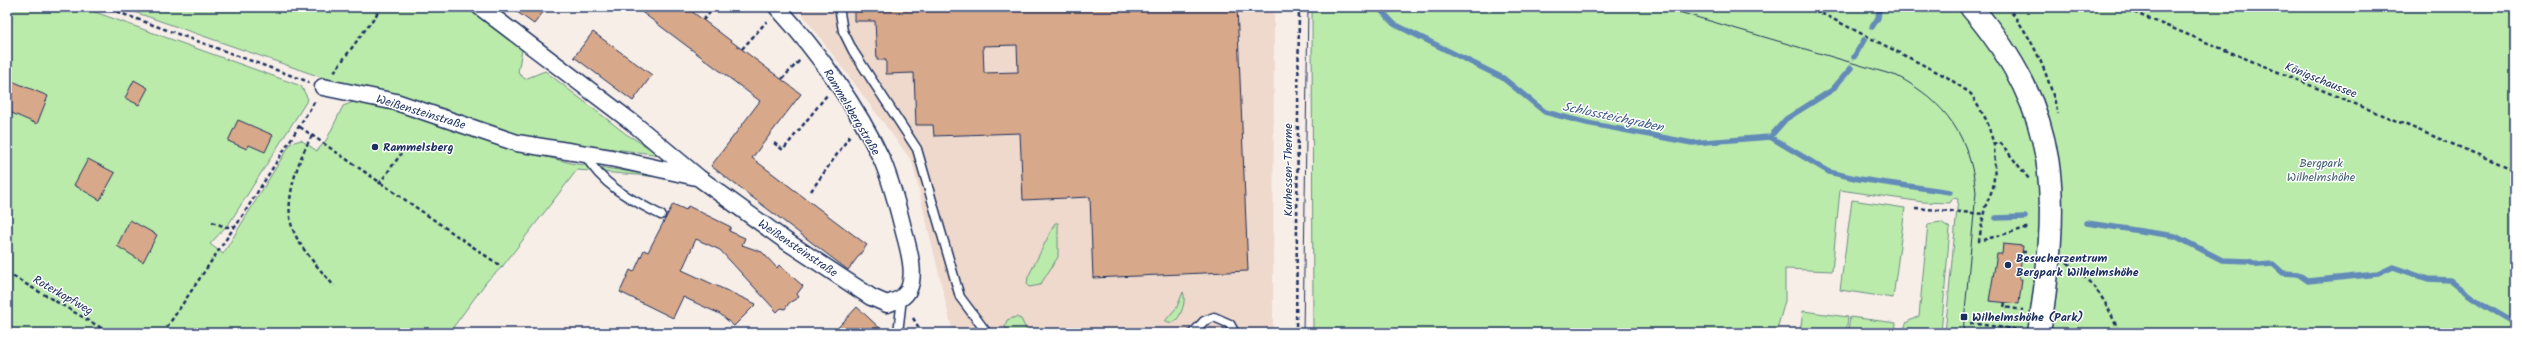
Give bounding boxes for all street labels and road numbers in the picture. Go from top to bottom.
street label: Königschaussee [2282,57,2361,104]
street label: Rammelsbergstraße [818,65,885,160]
street label: Weißensteinstraße [374,90,469,135]
street label: Kurhessen-Therme [1279,123,1298,217]
street label: Weißensteinstraße [754,215,842,283]
street label: Roterkopfweg [29,270,97,321]

